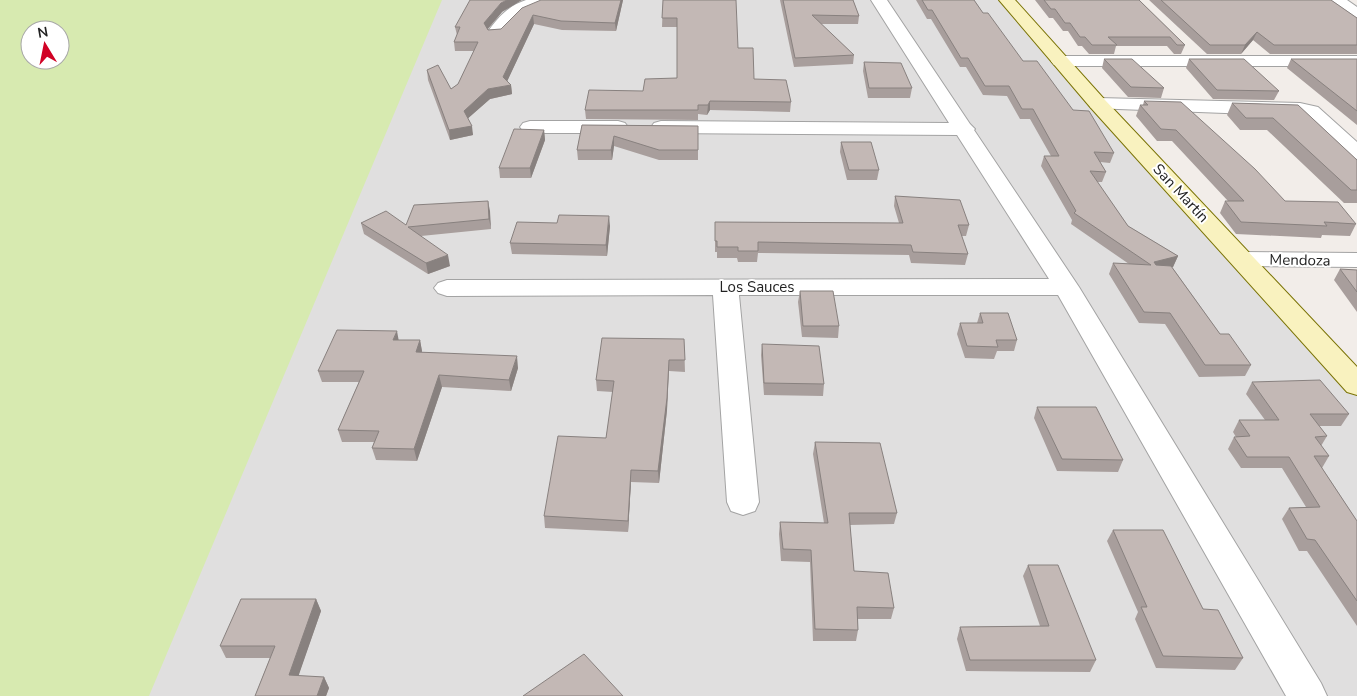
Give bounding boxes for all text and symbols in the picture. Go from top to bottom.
north arrow [20,20,70,70]
text: N [36,22,50,43]
street label: San Martín [1149,159,1213,227]
street label: Mendoza [1269,249,1331,271]
street label: Los Sauces [719,277,795,297]

